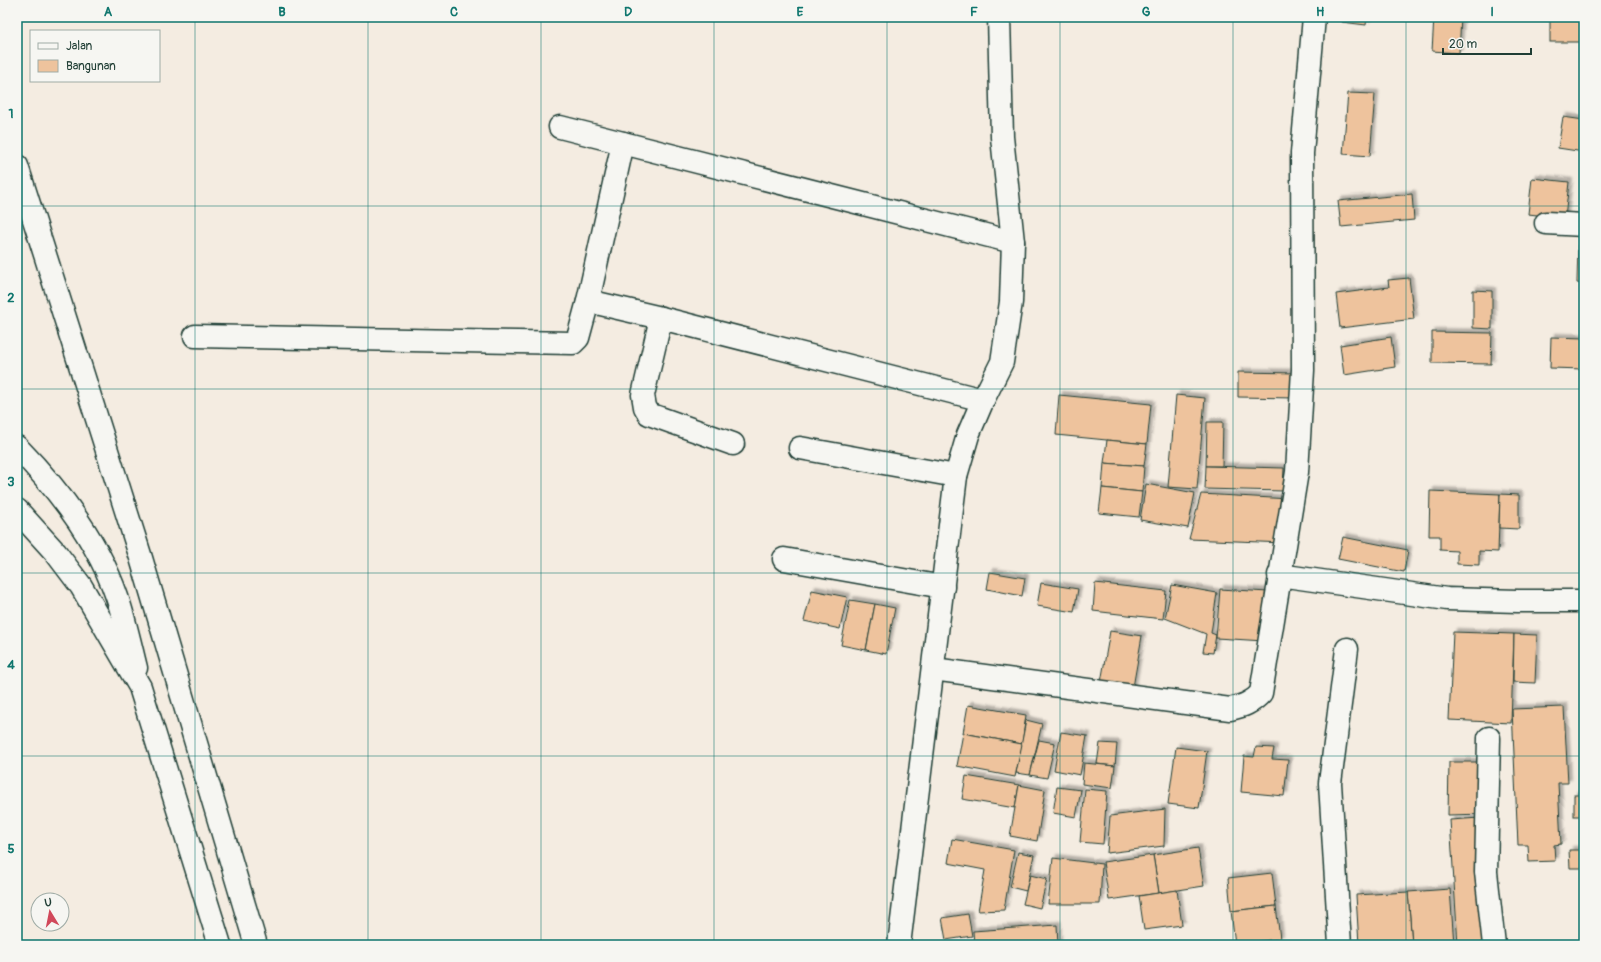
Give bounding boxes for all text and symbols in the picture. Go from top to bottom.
text: A [104,4,113,20]
text: B [278,4,286,20]
text: C [450,4,458,20]
text: D [624,4,632,20]
text: E [797,4,804,20]
text: F [970,4,978,20]
text: G [1142,4,1151,20]
text: H [1316,4,1324,20]
text: I [1490,4,1494,20]
legend [30,30,160,82]
scale bar [1443,30,1531,56]
text: 20 m [1449,37,1478,52]
text: Jalan [66,39,92,54]
text: Bangunan [66,59,116,74]
text: 1 [8,106,14,122]
text: 2 [7,290,15,306]
text: 3 [7,474,15,490]
text: 4 [7,657,15,673]
text: 5 [7,841,15,857]
north arrow [30,892,70,932]
text: U [44,896,53,910]

